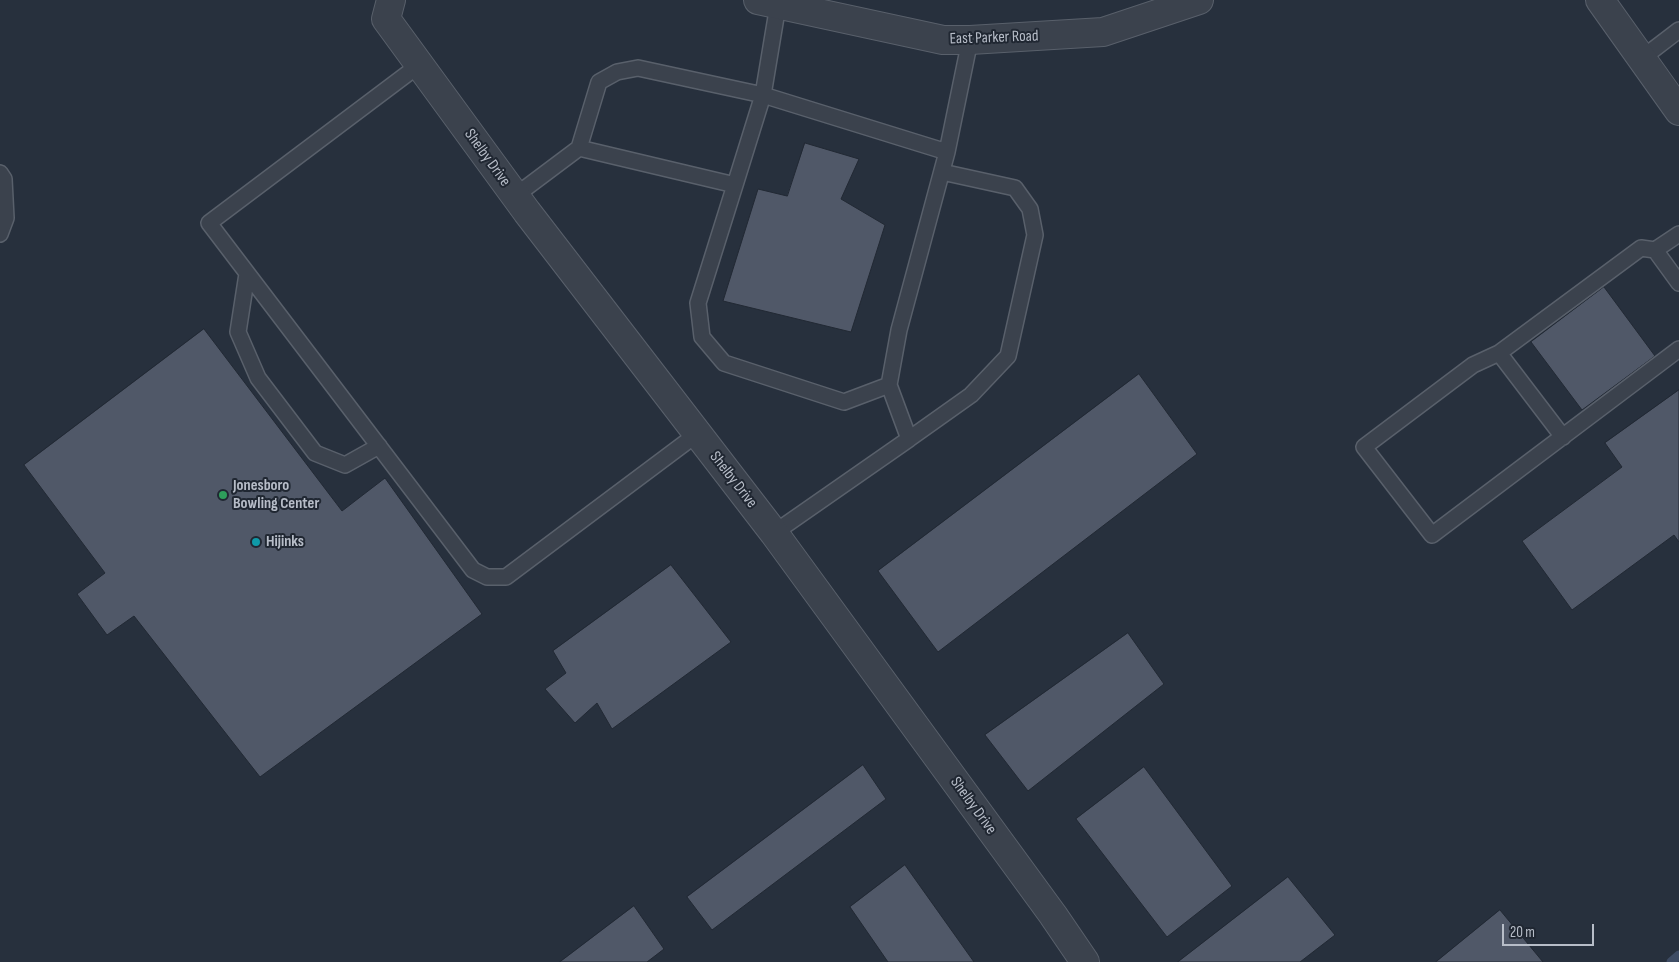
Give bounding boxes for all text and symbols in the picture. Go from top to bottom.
street label: East Parker Road [949,27,1039,49]
street label: Shelby Drive [460,126,514,190]
street label: Shelby Drive [705,448,761,512]
place label: Jonesboro Bowling Center [233,476,319,514]
marker: Jonesboro Bowling Center [217,489,229,501]
place label: Hijinks [266,532,304,552]
marker: Hijinks [250,536,262,548]
street label: Shelby Drive [946,774,1000,838]
scale bar [1504,914,1596,946]
text: 20 m [1510,923,1535,942]

